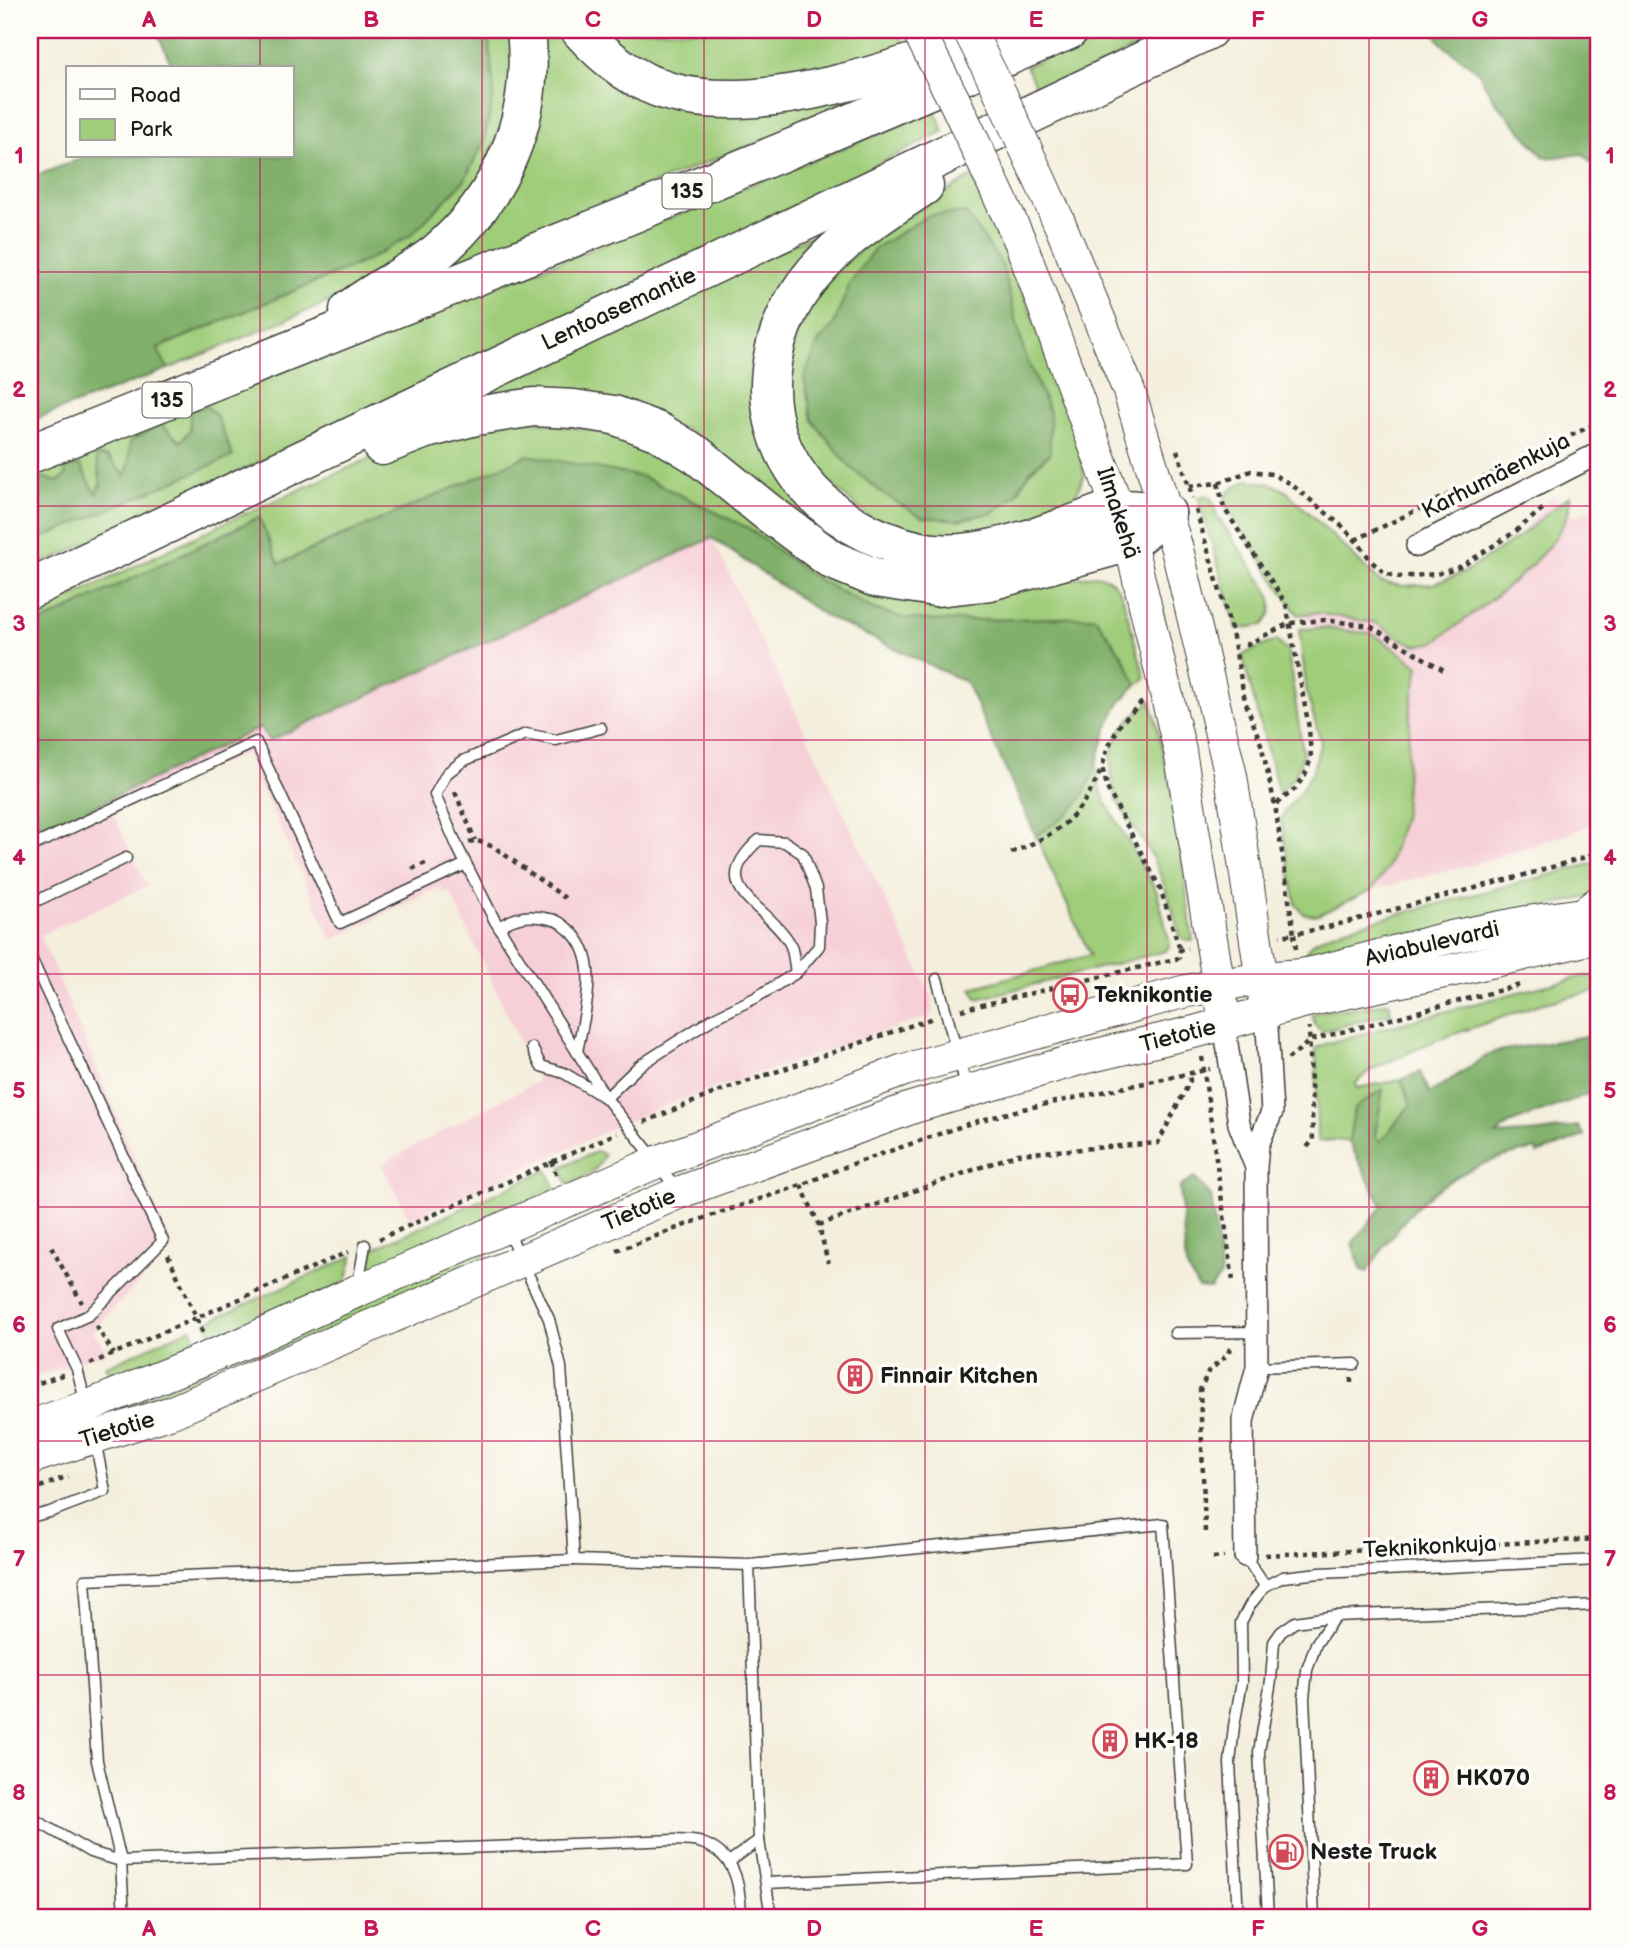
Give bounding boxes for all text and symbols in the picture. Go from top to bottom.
text: A [141,6,157,34]
text: B [363,6,379,34]
text: C [585,6,601,34]
text: D [806,6,822,34]
text: E [1029,6,1044,34]
text: F [1251,6,1265,34]
text: G [1472,6,1489,34]
legend [66,66,294,158]
text: Road [130,83,181,108]
text: Park [130,117,173,142]
text: 1 [14,142,24,170]
text: 1 [1605,142,1615,170]
road number: 135 [662,174,712,208]
street label: Lentoasemantie [537,261,701,357]
text: 2 [12,376,26,404]
text: 2 [1603,376,1617,404]
road number: 135 [142,382,192,418]
street label: Karhumäenkuja [1417,427,1575,525]
street label: Ilmakehä [1090,464,1146,562]
text: 3 [12,610,26,638]
text: 3 [1603,610,1617,638]
text: 4 [12,844,26,872]
text: 4 [1603,844,1617,872]
street label: Aviabulevardi [1362,915,1502,973]
bus stop icon: Teknikontie [1051,976,1089,1014]
place label: Teknikontie [1094,981,1212,1009]
street label: Tietotie [1137,1013,1219,1059]
text: 5 [12,1077,26,1105]
text: 5 [1603,1077,1617,1105]
street label: Tietotie [598,1182,680,1238]
text: 6 [12,1311,26,1339]
text: 6 [1603,1311,1617,1339]
building icon: Finnair Kitchen [836,1357,874,1395]
place label: Finnair Kitchen [880,1362,1038,1390]
street label: Tietotie [76,1405,158,1455]
street label: Teknikonkuja [1362,1530,1498,1564]
text: 7 [13,1545,26,1573]
text: 7 [1604,1545,1617,1573]
building icon: HK-18 [1091,1722,1129,1760]
place label: HK-18 [1134,1727,1199,1755]
building icon: HK070 [1412,1759,1450,1797]
place label: HK070 [1456,1764,1530,1792]
text: 8 [12,1779,26,1807]
text: 8 [1603,1779,1617,1807]
fuel station icon: Neste Truck [1267,1833,1305,1871]
place label: Neste Truck [1310,1838,1437,1866]
text: A [141,1915,157,1943]
text: B [363,1915,379,1943]
text: C [585,1915,601,1943]
text: D [806,1915,822,1943]
text: E [1029,1915,1044,1943]
text: F [1251,1915,1265,1943]
text: G [1472,1915,1489,1943]

